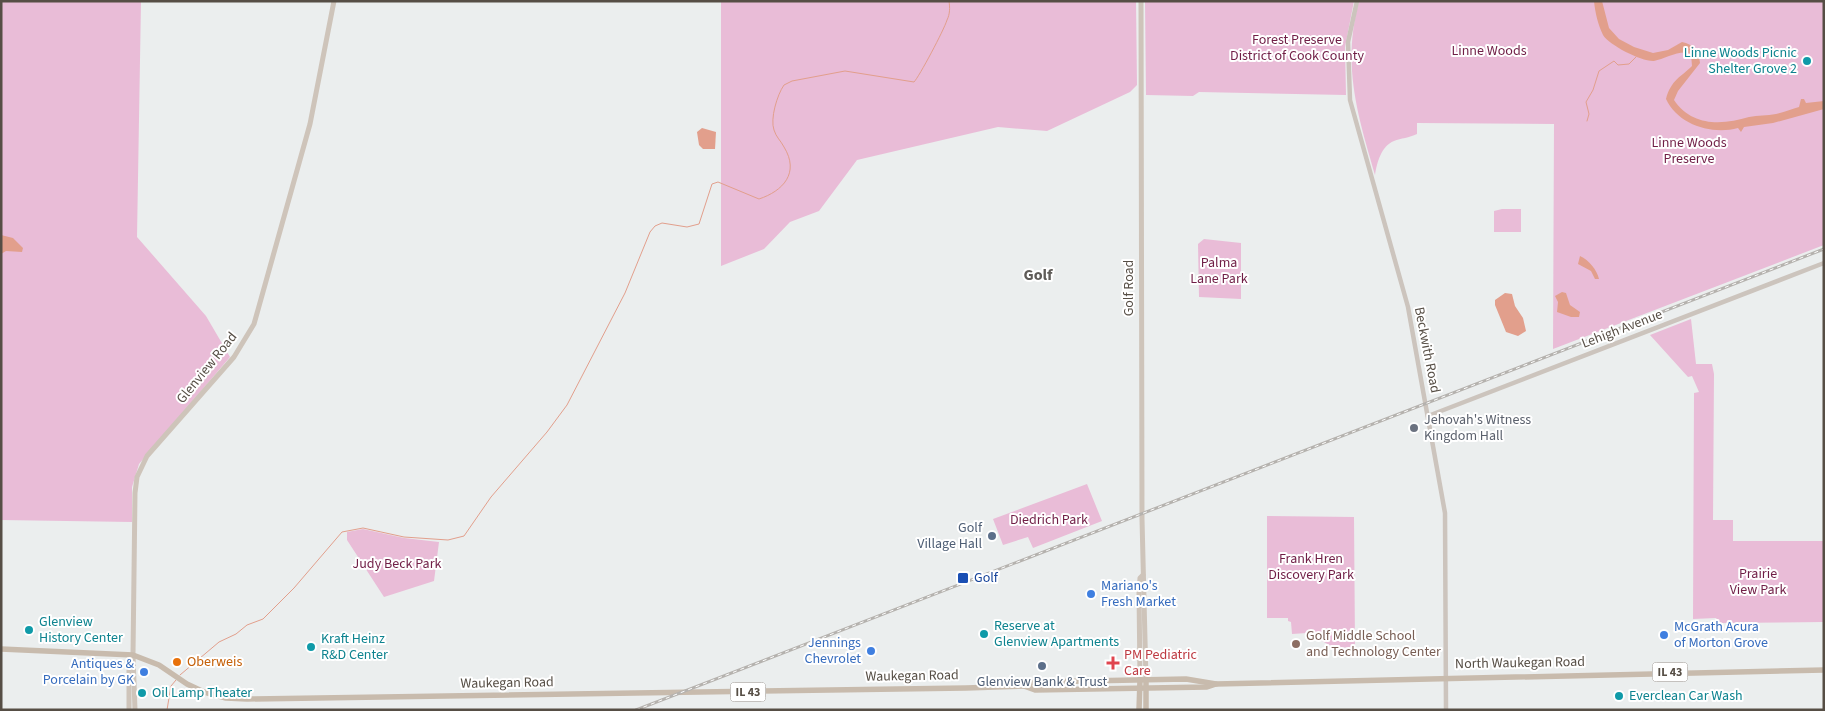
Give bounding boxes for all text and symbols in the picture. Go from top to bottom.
park label: Forest Preserve District of Cook County [1230,30,1364,66]
park label: Linne Woods [1451,41,1527,61]
place label: Linne Woods Picnic Shelter Grove 2 [1684,43,1798,79]
marker: Linne Woods Picnic Shelter Grove 2 [1801,55,1813,67]
park label: Linne Woods Preserve [1651,133,1727,169]
park label: Palma Lane Park [1190,253,1248,289]
street label: Golf Road [1119,260,1139,316]
district label: Golf [1023,264,1053,286]
street label: Lehigh Avenue [1579,304,1665,354]
street label: Beckwith Road [1409,305,1445,395]
street label: Glenview Road [172,328,242,408]
place label: Jehovah's Witness Kingdom Hall [1424,410,1531,446]
marker: Jehovah's Witness Kingdom Hall [1408,422,1420,434]
park label: Diedrich Park [1010,510,1088,530]
place label: Golf Village Hall [917,518,983,554]
marker: Golf Village Hall [986,530,998,542]
park label: Frank Hren Discovery Park [1268,549,1354,585]
park label: Judy Beck Park [353,554,442,574]
park label: Prairie View Park [1730,564,1786,600]
place label: Golf [974,568,999,588]
marker: Golf [956,571,970,585]
place label: Mariano's Fresh Market [1101,576,1176,612]
marker: Mariano's Fresh Market [1085,588,1097,600]
place label: Glenview History Center [39,612,123,648]
place label: Reserve at Glenview Apartments [994,616,1119,652]
place label: McGrath Acura of Morton Grove [1674,617,1768,653]
marker: Glenview History Center [23,624,35,636]
place label: Golf Middle School and Technology Center [1306,626,1441,662]
marker: Reserve at Glenview Apartments [978,628,990,640]
place label: Kraft Heinz R&D Center [321,629,388,665]
marker: McGrath Acura of Morton Grove [1658,629,1670,641]
place label: Jennings Chevrolet [804,633,861,669]
marker: Golf Middle School and Technology Center [1290,638,1302,650]
marker: Kraft Heinz R&D Center [305,641,317,653]
marker: Jennings Chevrolet [865,645,877,657]
place label: PM Pediatric Care [1124,645,1198,681]
place label: Oberweis [187,652,243,672]
street label: North Waukegan Road [1455,652,1585,674]
place label: Antiques & Porcelain by GK [43,654,135,690]
marker: Oberweis [171,656,183,668]
marker: PM Pediatric Care [1106,656,1120,670]
marker: Glenview Bank & Trust [1036,660,1048,672]
road number: IL 43 [1652,662,1688,682]
street label: Waukegan Road [865,665,959,687]
marker: Antiques & Porcelain by GK [138,666,150,678]
street label: Waukegan Road [460,672,554,694]
place label: Glenview Bank & Trust [977,672,1107,692]
road number: IL 43 [730,682,766,702]
place label: Oil Lamp Theater [152,683,252,703]
place label: Everclean Car Wash [1629,686,1743,706]
marker: Oil Lamp Theater [136,687,148,699]
marker: Everclean Car Wash [1613,690,1625,702]

